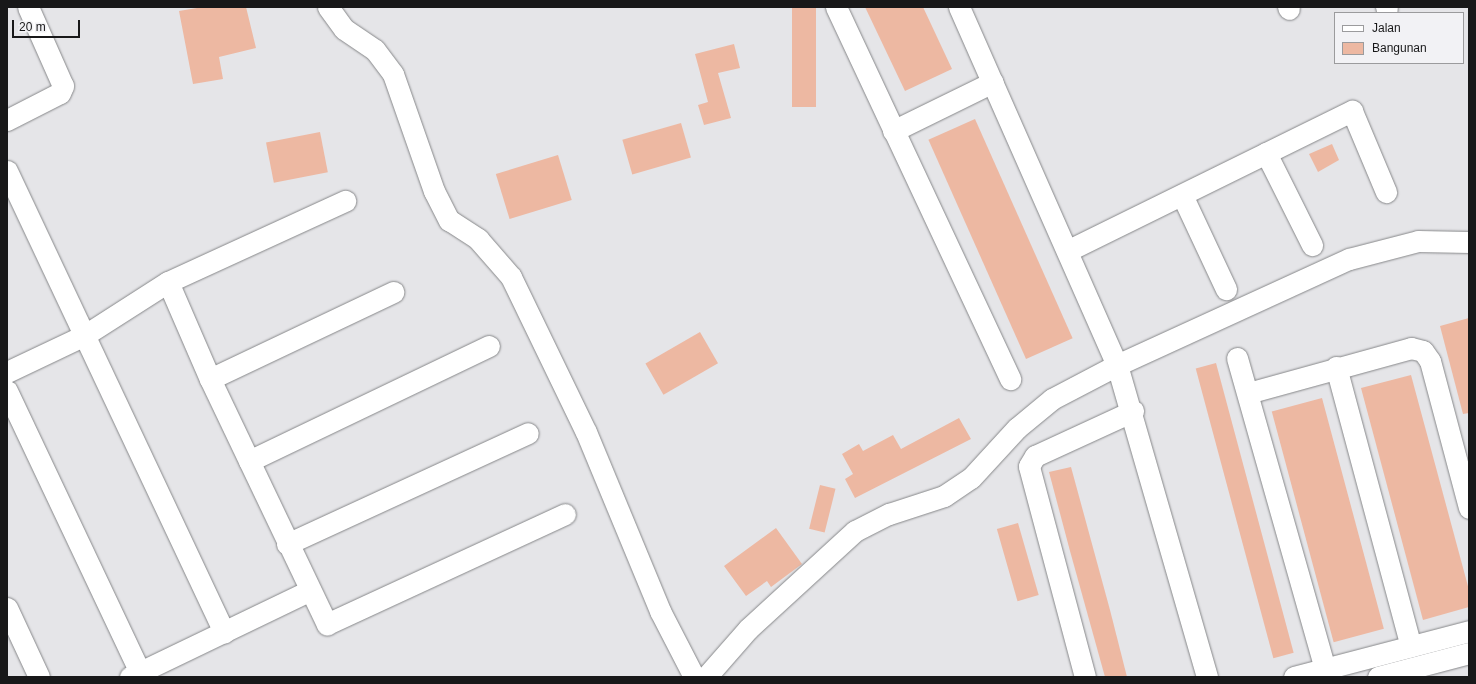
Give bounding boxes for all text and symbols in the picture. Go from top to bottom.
scale bar [14,12,82,38]
legend [1334,12,1464,64]
text: 20 m [19,20,46,34]
text: Jalan [1372,21,1401,35]
text: Bangunan [1372,41,1427,55]

